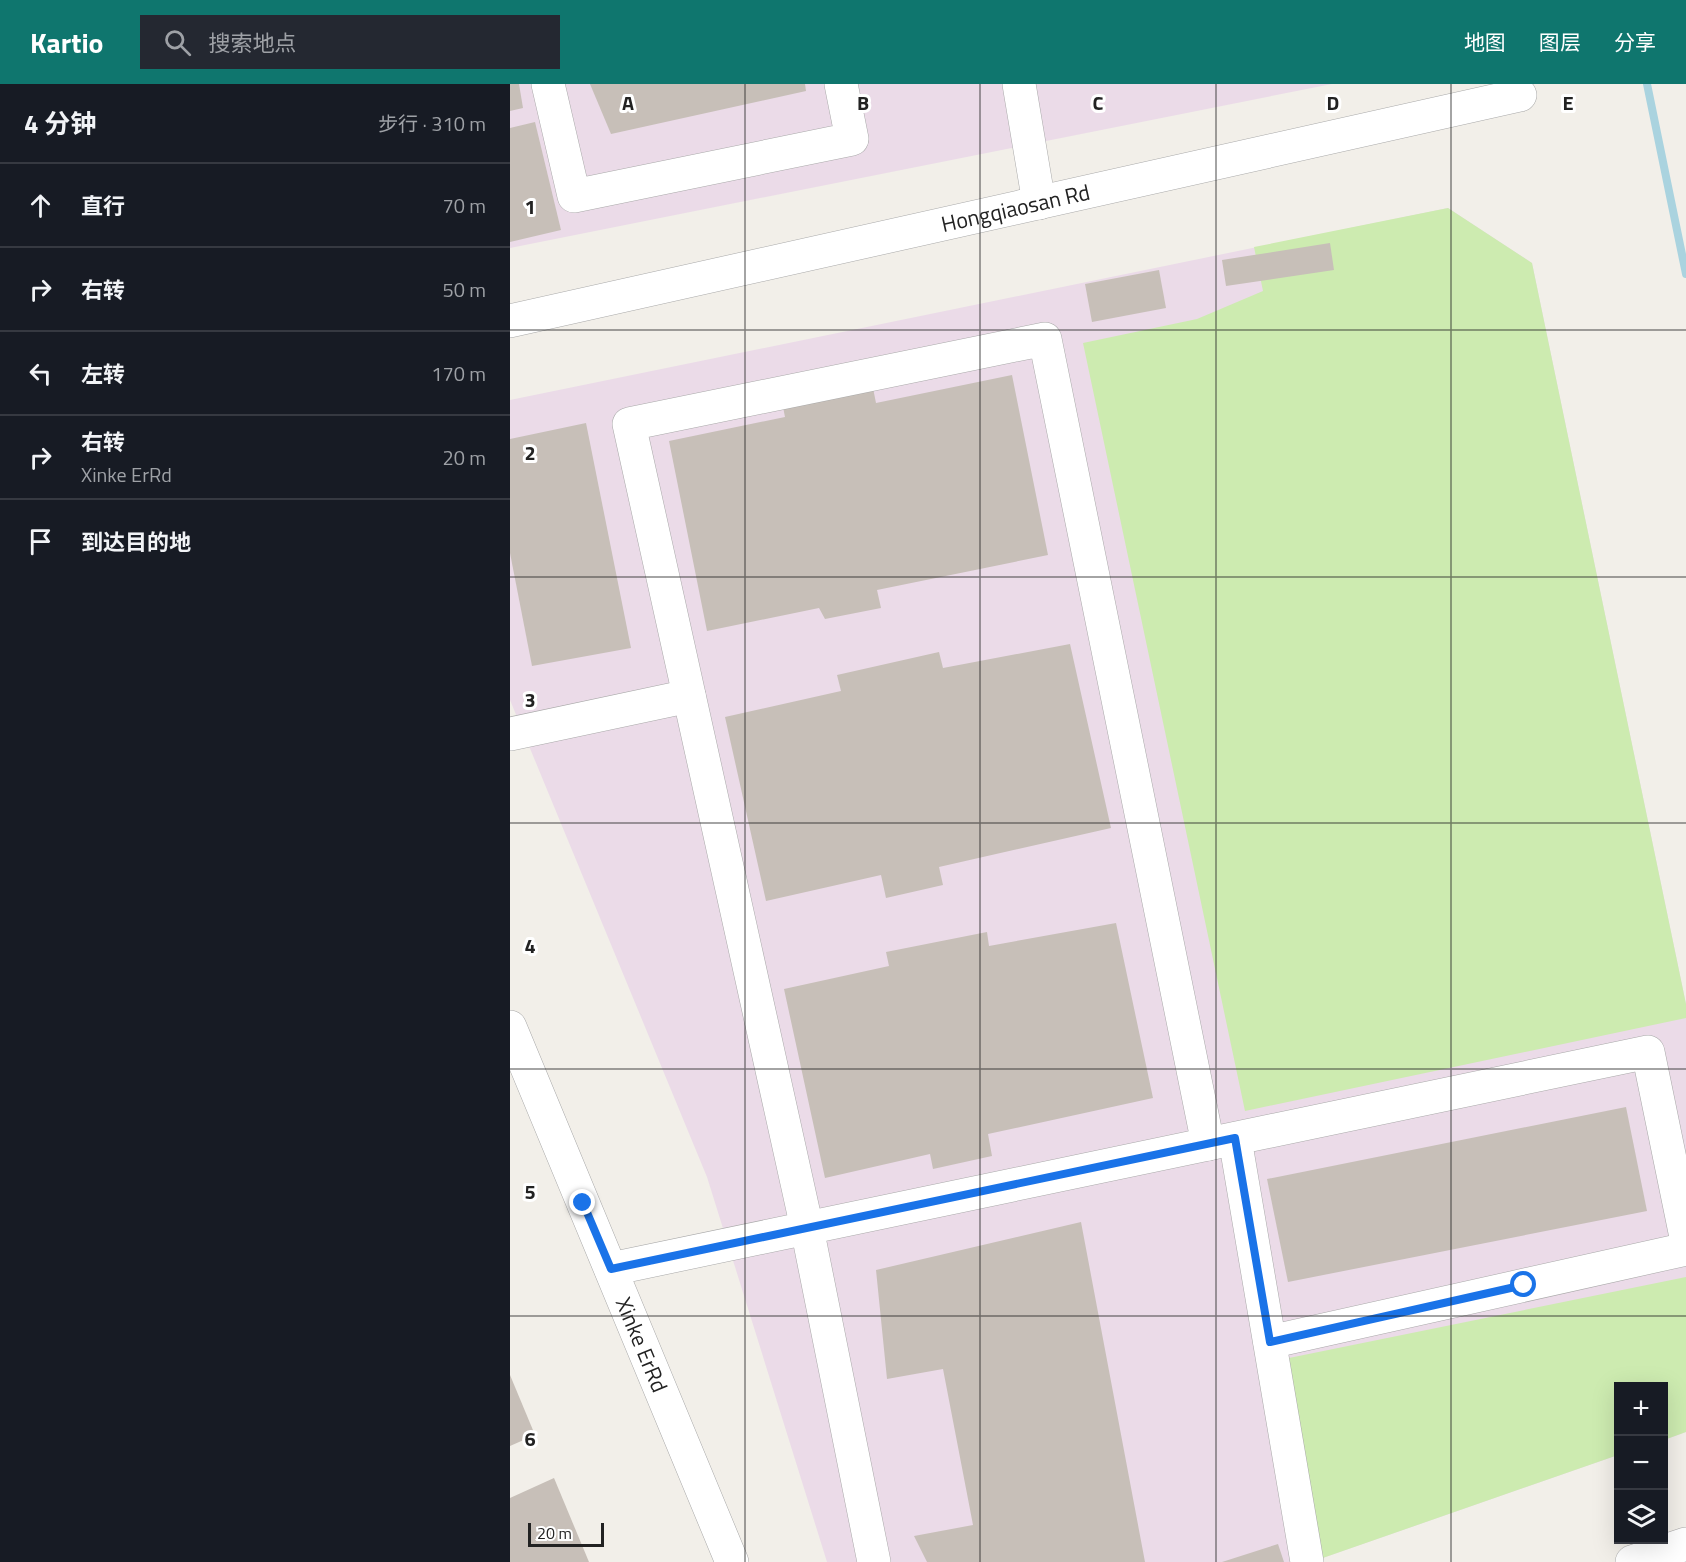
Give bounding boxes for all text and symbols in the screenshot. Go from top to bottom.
search box [140,15,560,69]
text: Kartio [30,21,104,64]
icon: search [161,26,194,59]
text: 搜索地点 [209,26,297,60]
text: 地图 [1464,26,1506,58]
text: 图层 [1539,26,1581,58]
text: 分享 [1614,26,1656,58]
text: A [622,87,634,118]
text: B [857,87,869,118]
text: C [1093,87,1104,118]
text: D [1327,87,1339,118]
text: E [1562,87,1574,118]
text: 4 分钟 [24,104,96,143]
text: 步行 · 310 m [378,108,486,139]
street label: Hongqiaosan Rd [938,175,1093,241]
icon: ahead [24,189,57,222]
text: 直行 [81,189,125,223]
text: 70 m [442,190,486,221]
text: 1 [524,191,536,222]
icon: right [24,273,57,306]
text: 右转 [81,273,125,307]
text: 50 m [442,274,486,305]
icon: left [24,357,57,390]
text: 左转 [81,357,125,391]
text: 170 m [431,358,486,389]
text: 右转 [81,425,125,459]
text: 2 [524,437,536,468]
icon: right [24,441,57,474]
text: 20 m [442,442,486,473]
text: Xinke ErRd [81,459,172,490]
icon: arrive [24,525,57,558]
text: 到达目的地 [81,525,191,559]
text: 3 [524,684,536,715]
text: 4 [524,930,536,961]
text: 5 [524,1176,536,1207]
route end [569,1189,595,1215]
route start [1510,1271,1536,1297]
street label: Xinke ErRd [607,1292,677,1397]
map controls [1614,1382,1668,1544]
button: + [1614,1382,1668,1436]
text: 6 [524,1423,536,1454]
button: − [1614,1436,1668,1490]
button: layers [1614,1490,1668,1544]
scale bar [528,1520,604,1548]
text: 20 m [537,1521,572,1545]

